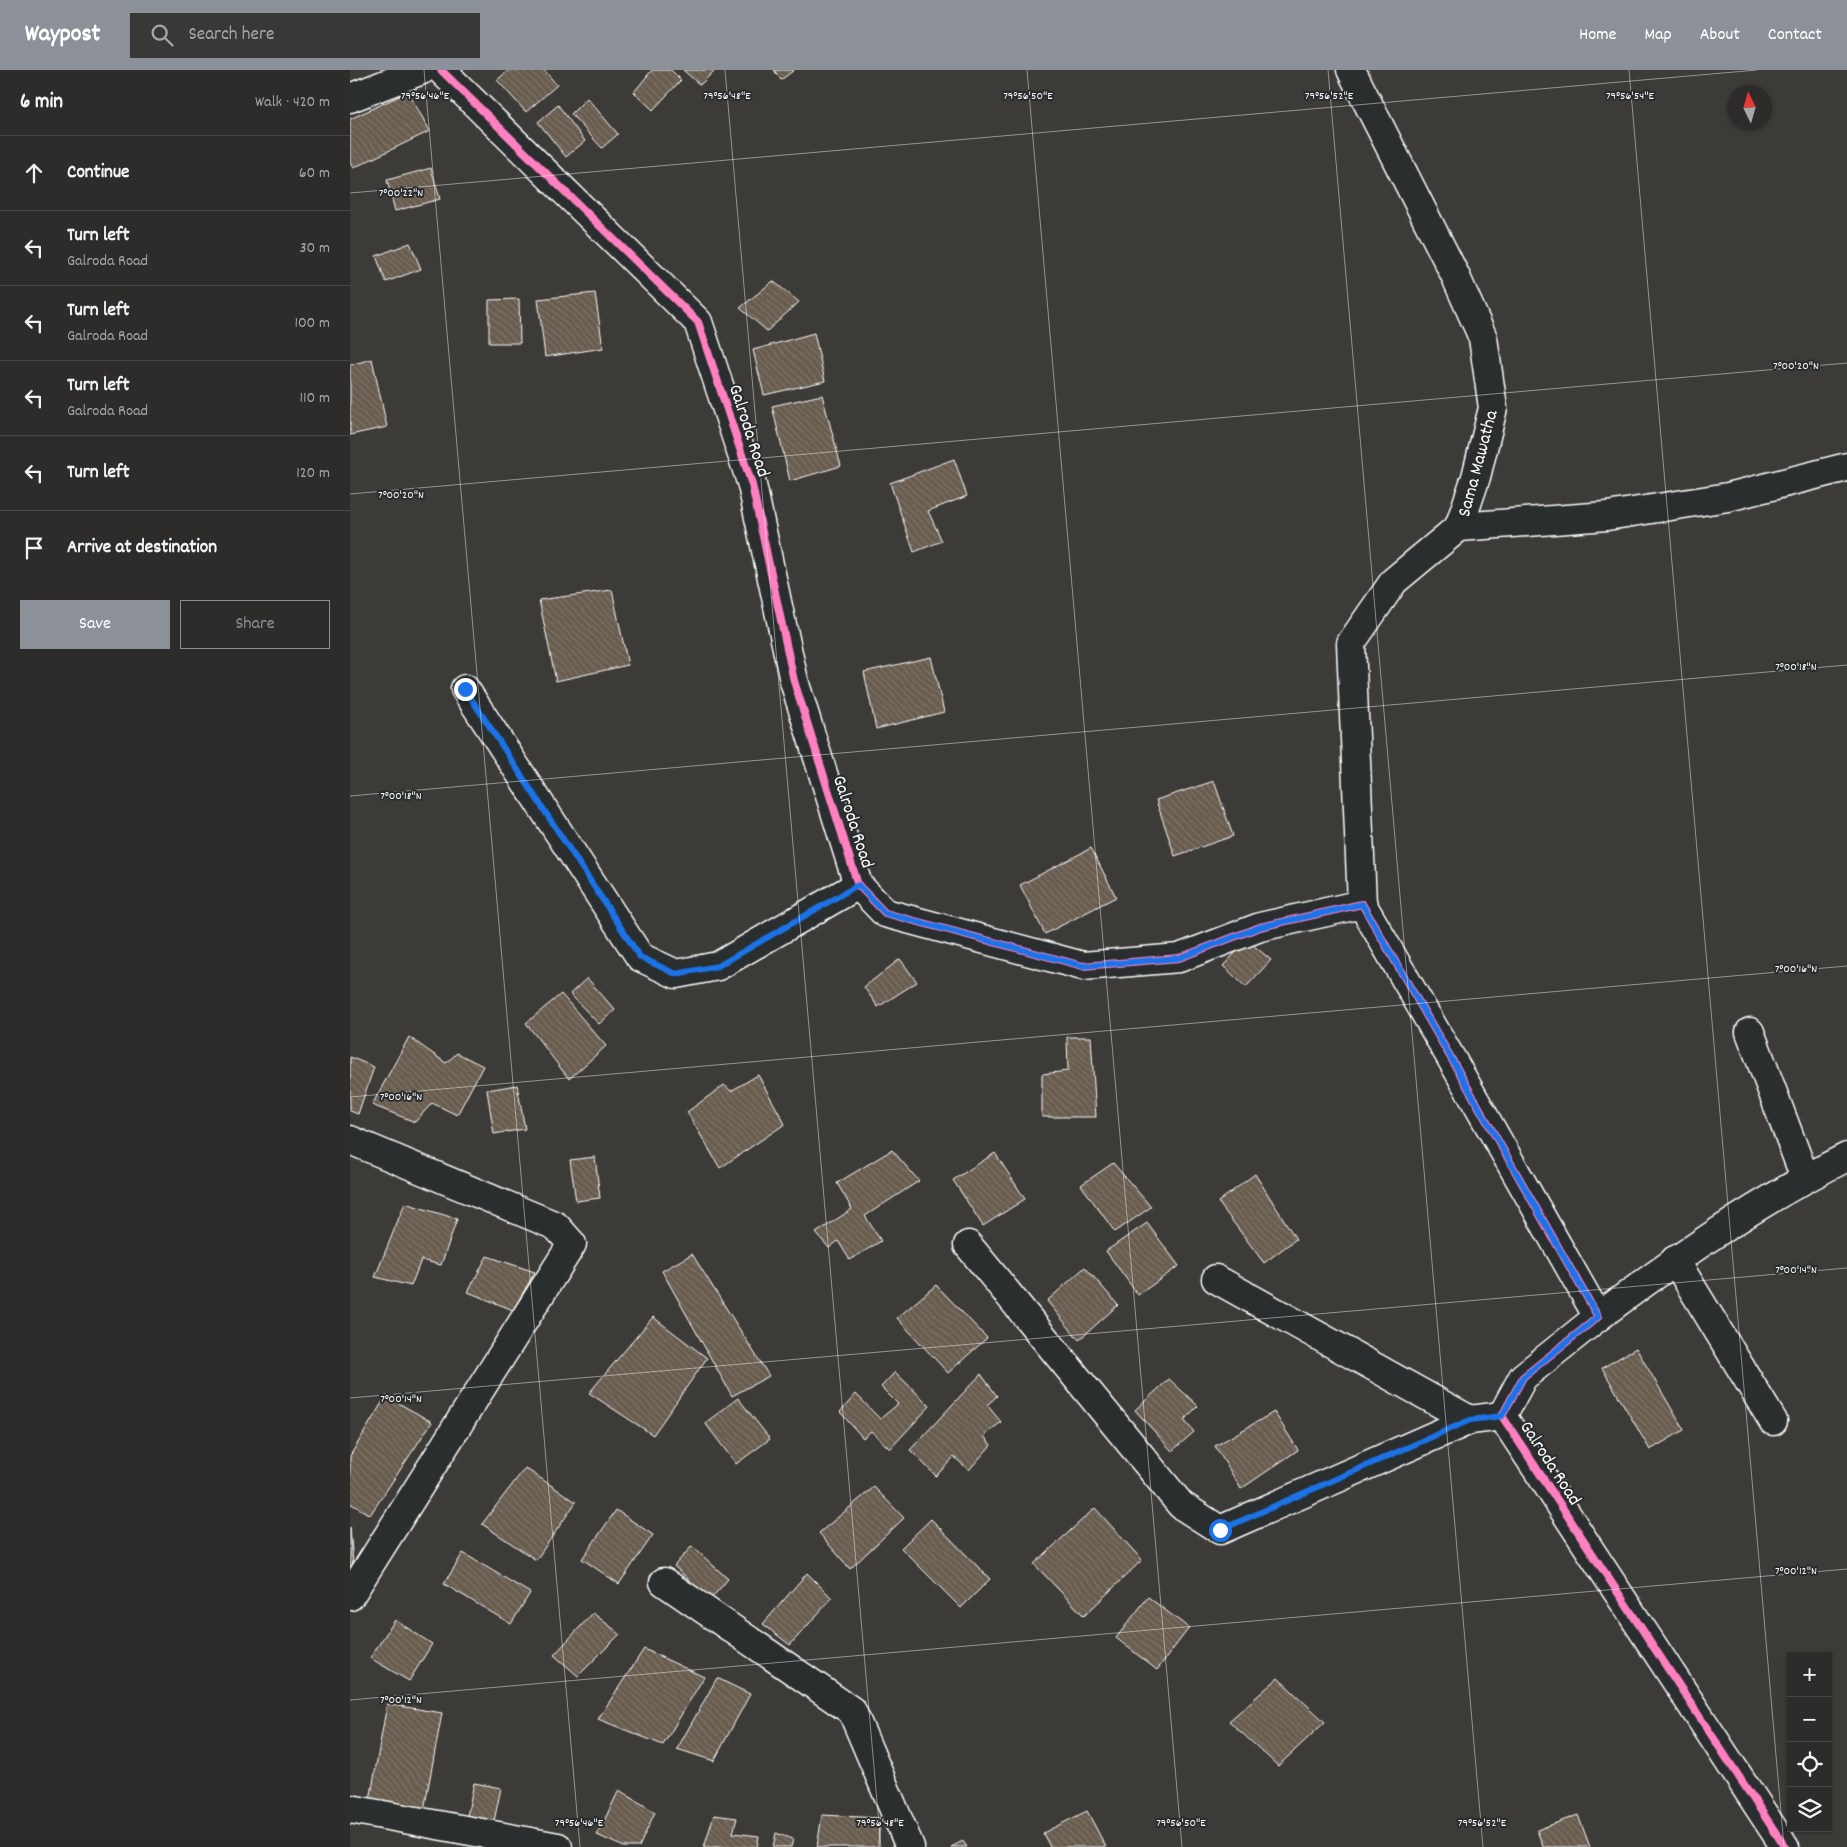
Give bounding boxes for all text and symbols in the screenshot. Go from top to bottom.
search box [130,13,480,58]
text: Waypost [25,18,100,52]
icon: search [148,21,176,49]
text: Search here [188,22,274,49]
text: Home [1579,23,1616,48]
text: Map [1644,23,1672,48]
text: About [1700,23,1740,48]
text: Contact [1768,23,1822,48]
north arrow [1727,85,1772,130]
text: 6 min [20,88,63,118]
text: 79°56'46"E [401,88,450,105]
text: 79°56'48"E [703,88,751,105]
text: 79°56'50"E [1003,88,1053,105]
text: 79°56'52"E [1305,88,1354,105]
text: 79°56'54"E [1606,88,1655,105]
text: Walk · 420 m [255,91,330,114]
icon: ahead [20,159,48,187]
text: Continue [67,160,129,187]
text: 60 m [299,162,330,185]
text: 7°00'22"N [379,185,423,202]
text: Turn left [67,223,130,250]
icon: left [20,234,48,262]
text: 30 m [300,237,330,260]
text: Galroda Road [67,250,148,273]
text: Turn left [67,298,130,325]
icon: left [20,309,48,337]
text: 100 m [294,312,330,335]
text: Galroda Road [67,325,148,348]
text: 7°00'20"N [1773,358,1819,375]
text: Turn left [67,373,130,400]
street label: Galroda Road [720,381,775,481]
icon: left [20,384,48,412]
text: 110 m [300,387,330,410]
text: Galroda Road [67,400,148,423]
street label: Sama Mawatha [1452,407,1507,520]
icon: left [20,459,48,487]
text: Turn left [67,460,130,487]
text: 120 m [296,462,330,485]
text: 7°00'20"N [378,487,424,504]
icon: arrive [20,534,48,562]
text: Arrive at destination [67,535,217,562]
button: Save [20,600,170,649]
button: Share [180,600,330,649]
text: 7°00'18"N [1775,659,1817,676]
route end [454,678,477,701]
street label: Galroda Road [824,772,879,872]
text: 7°00'18"N [380,788,422,805]
text: 7°00'16"N [1775,961,1817,978]
text: 7°00'16"N [380,1089,422,1106]
text: 7°00'14"N [1775,1262,1817,1279]
text: 7°00'14"N [380,1391,422,1408]
street label: Galroda Road [1512,1416,1587,1512]
route start [1209,1519,1232,1542]
text: 7°00'12"N [1775,1563,1817,1580]
map controls [1787,1652,1832,1832]
button: + [1787,1652,1832,1697]
text: 7°00'12"N [380,1692,422,1709]
button: − [1787,1697,1832,1742]
button: locate [1787,1742,1832,1787]
button: layers [1787,1787,1832,1832]
text: 79°56'46"E [555,1815,604,1832]
text: 79°56'48"E [856,1815,904,1832]
text: 79°56'50"E [1156,1815,1206,1832]
text: 79°56'52"E [1458,1815,1507,1832]

